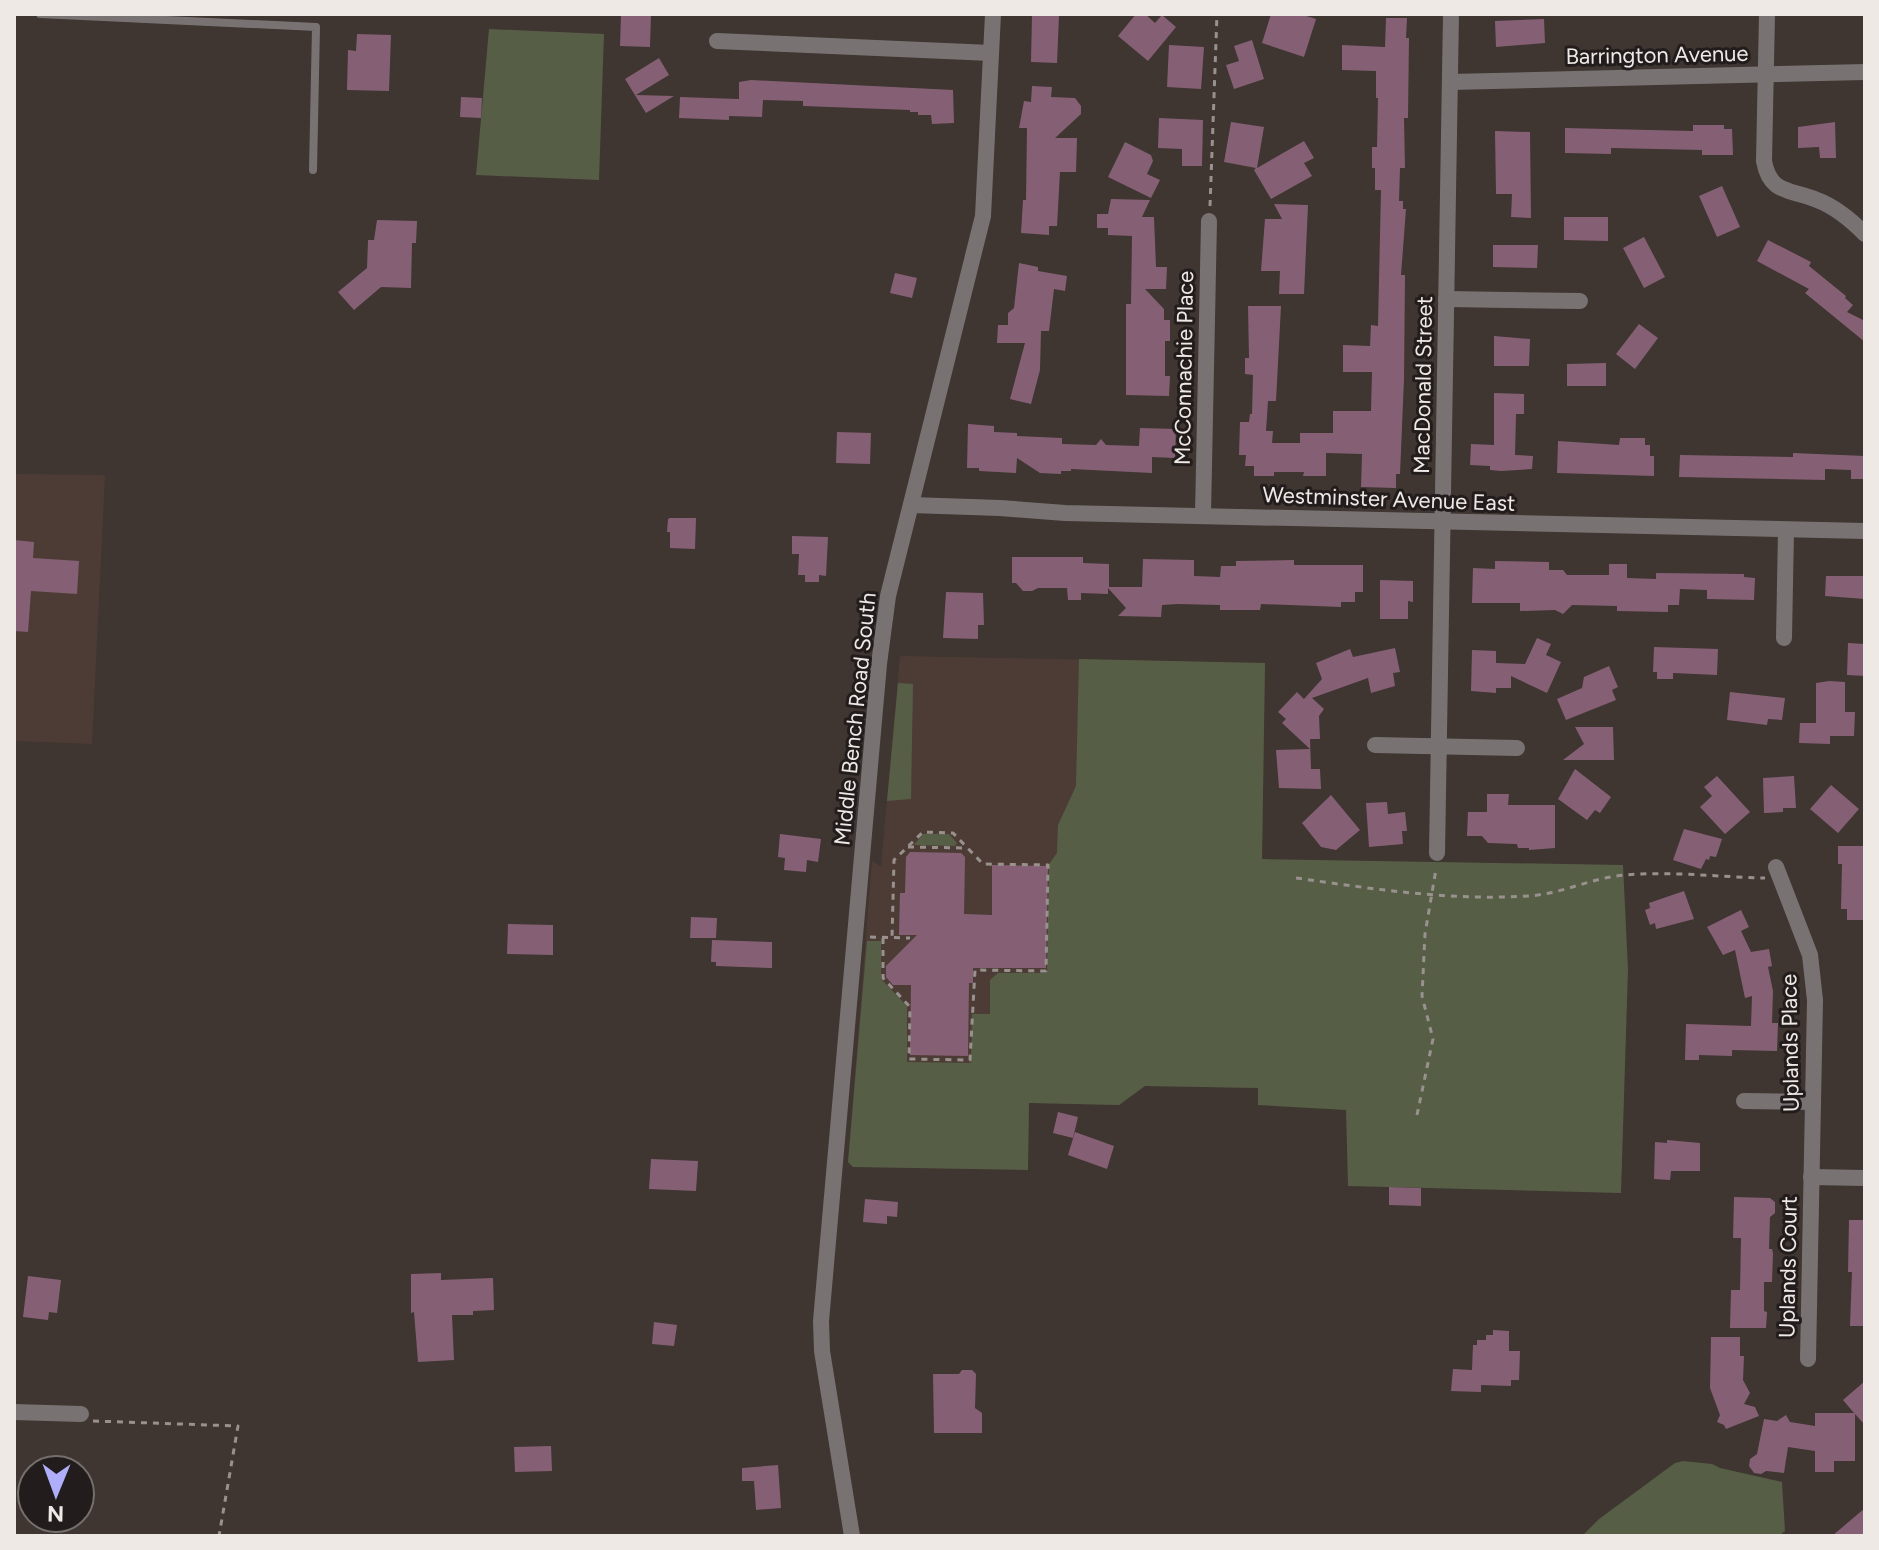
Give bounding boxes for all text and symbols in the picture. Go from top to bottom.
street label: Barrington Avenue [1565,40,1749,70]
street label: McConnachie Place [1169,271,1199,465]
street label: MacDonald Street [1408,296,1438,474]
street label: Westminster Avenue East [1262,481,1516,517]
street label: Middle Bench Road South [828,591,882,847]
street label: Uplands Place [1775,974,1805,1112]
street label: Uplands Court [1773,1196,1803,1338]
north arrow [16,1454,96,1534]
text: N [47,1500,64,1527]

